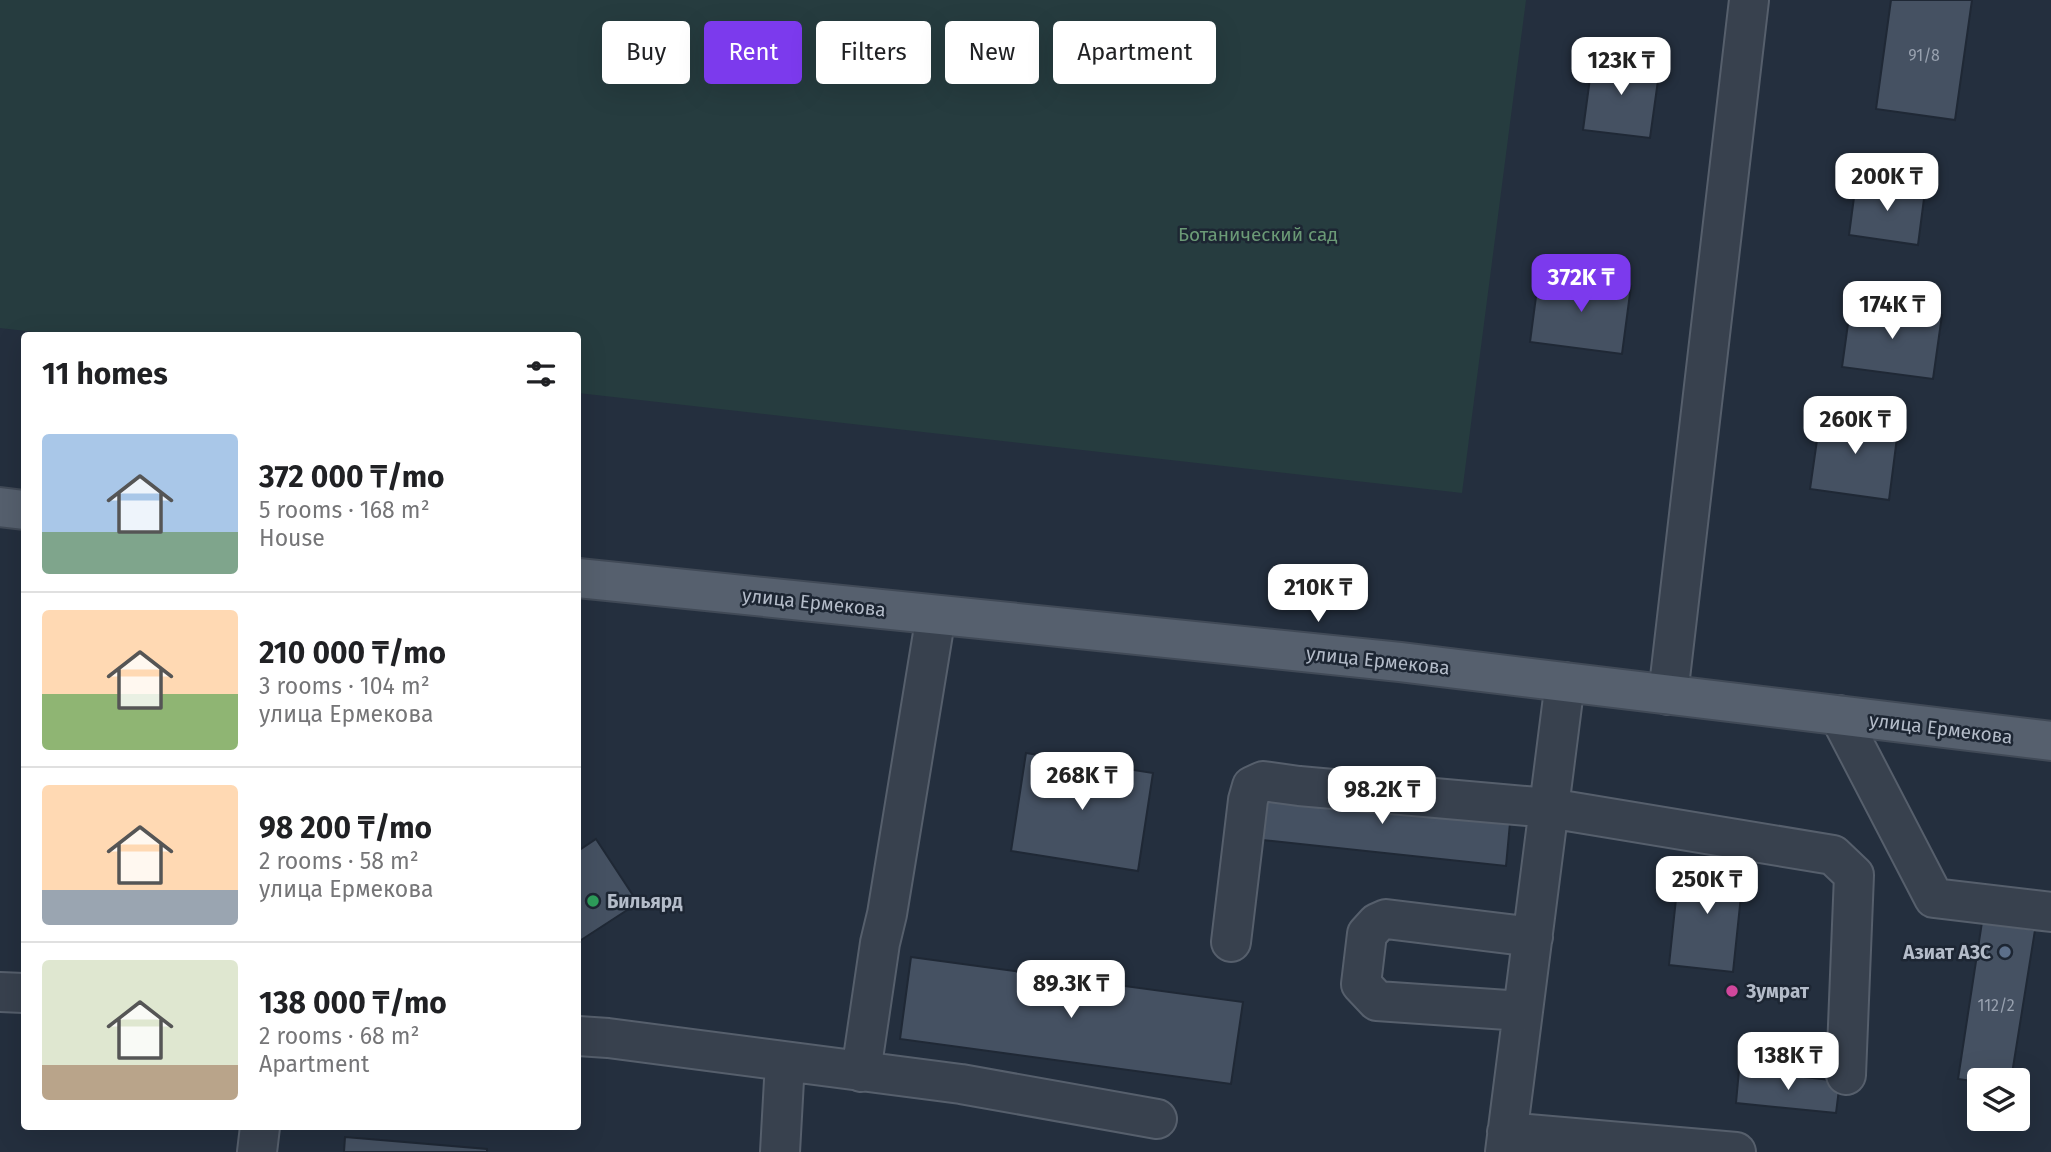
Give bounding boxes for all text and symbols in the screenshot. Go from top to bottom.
chip: Buy [602,21,690,84]
chip: Rent [704,21,802,84]
chip: Filters [816,21,931,84]
chip: New [945,21,1039,84]
chip: Apartment [1053,21,1216,84]
pin: 123K ₸ [1564,38,1678,97]
text: 123K ₸ [1588,46,1654,74]
house number: 91/8 [1908,46,1940,65]
pin: 200K ₸ [1830,154,1944,213]
text: 200K ₸ [1851,162,1923,190]
park label: Ботанический сад [1178,223,1338,246]
pin: 372K ₸ [1524,254,1638,314]
text: 372K ₸ [1548,263,1614,291]
pin: 174K ₸ [1835,282,1949,341]
text: 174K ₸ [1859,290,1925,318]
icon: filters [522,355,560,393]
text: 11 homes [42,356,168,392]
pin: 260K ₸ [1798,396,1912,456]
text: 260K ₸ [1820,405,1890,433]
text: 372 000 ₸/mo [259,459,445,495]
icon: home [98,462,182,546]
text: 5 rooms · 168 m² [259,496,430,524]
text: House [259,524,325,552]
pin: 210K ₸ [1261,564,1375,624]
text: 210K ₸ [1284,573,1352,601]
street label: улица Ермекова [741,584,887,621]
text: 210 000 ₸/mo [259,635,446,671]
icon: home [98,638,182,722]
street label: улица Ермекова [1305,642,1451,679]
text: 3 rooms · 104 m² [259,672,430,700]
text: улица Ермекова [259,700,434,728]
street label: улица Ермекова [1868,708,2014,749]
pin: 268K ₸ [1025,752,1139,812]
text: 268K ₸ [1047,761,1117,789]
pin: 98.2K ₸ [1317,766,1447,826]
text: 98.2K ₸ [1344,775,1420,803]
text: 98 200 ₸/mo [259,810,432,846]
icon: home [98,813,182,897]
text: 2 rooms · 58 m² [259,847,419,875]
pin: 250K ₸ [1650,856,1764,916]
text: 250K ₸ [1672,865,1742,893]
text: улица Ермекова [259,875,434,903]
place label: Бильярд [607,890,683,913]
marker: Бильярд [585,893,601,909]
place label: Азиат АЗС [1902,941,1991,964]
marker: Азиат АЗС [1997,944,2013,960]
pin: 89.3K ₸ [1006,960,1136,1020]
text: 89.3K ₸ [1033,969,1109,997]
place label: Зумрат [1745,980,1810,1003]
marker: Зумрат [1724,983,1740,999]
text: 138 000 ₸/mo [259,985,447,1021]
icon: home [98,988,182,1072]
house number: 112/2 [1977,996,2015,1015]
text: 2 rooms · 68 m² [259,1022,420,1050]
pin: 138K ₸ [1731,1032,1845,1092]
text: 138K ₸ [1754,1041,1822,1069]
text: Apartment [259,1050,369,1078]
map controls [1967,1068,2030,1131]
button: layers [1967,1068,2030,1131]

